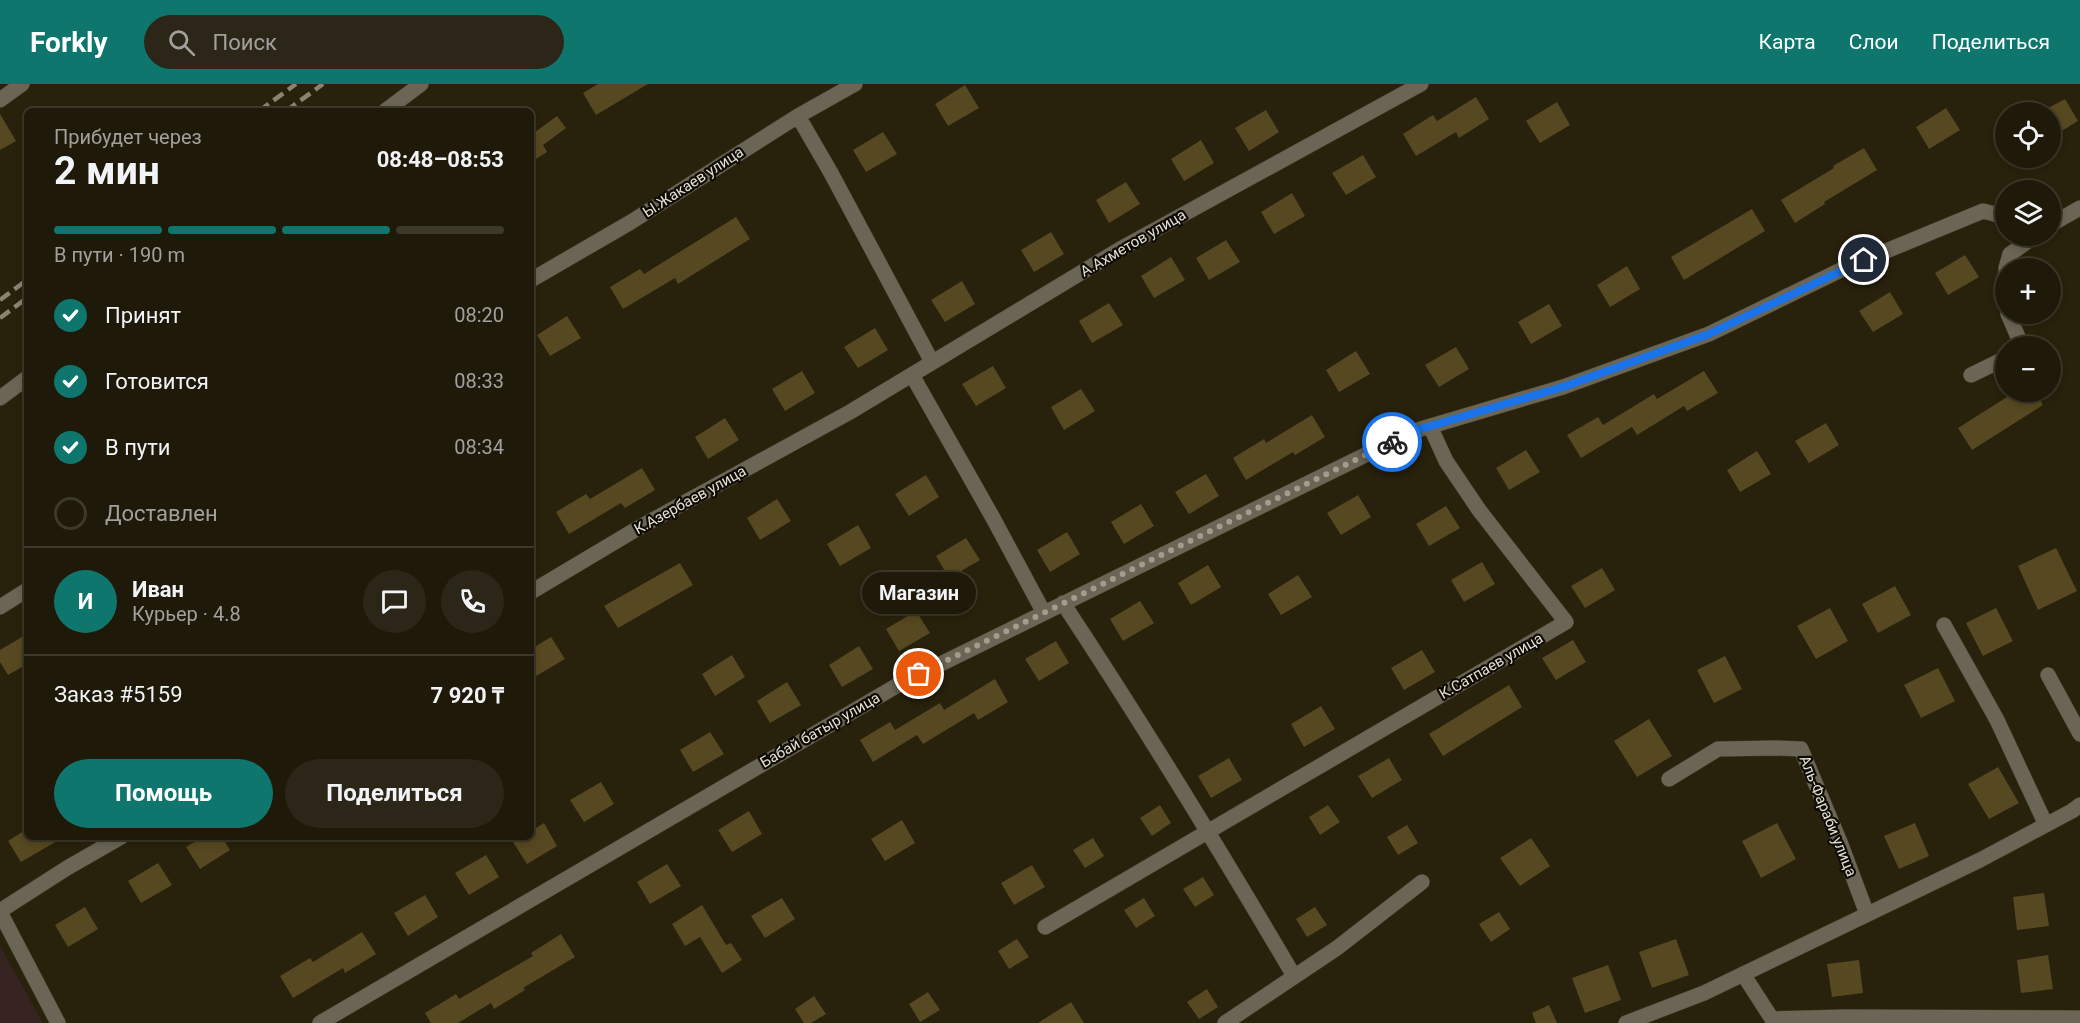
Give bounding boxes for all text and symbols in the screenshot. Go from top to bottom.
search box [144,15,564,69]
text: Forkly [30,26,108,59]
icon: search [165,26,198,59]
text: Поиск [213,30,277,55]
text: Карта [1759,30,1816,54]
text: Слои [1849,30,1899,54]
text: Поделиться [1932,30,2050,54]
map controls [1995,102,2061,402]
button: locate [1995,102,2061,168]
text: Прибудет через [54,125,202,149]
street label: Ы.Жакаев улица [639,143,747,221]
text: 08:48–08:53 [377,147,504,172]
text: 2 мин [54,148,160,194]
button: layers [1995,180,2061,246]
street label: А.Ахметов улица [1077,205,1189,281]
pin [1838,234,1889,285]
text: В пути · 190 m [54,243,185,267]
icon: home [1847,243,1880,276]
button: + [1995,258,2061,324]
icon: check [54,299,87,332]
text: Принят [105,303,181,328]
text: 08:20 [454,303,504,327]
button: − [1995,336,2061,402]
icon: check [54,365,87,398]
text: Готовится [105,369,209,394]
text: 08:33 [454,369,504,393]
courier [1362,412,1422,472]
icon: bike [1376,426,1409,459]
icon: check [54,431,87,464]
text: В пути [105,435,171,460]
text: 08:34 [454,435,504,459]
street label: К.Азербаев улица [631,462,749,538]
text: Доставлен [105,501,218,526]
button: chat [363,570,426,633]
button: phone [441,570,504,633]
callout: Магазин [862,572,976,614]
text: Иван [132,577,184,602]
text: Магазин [879,581,959,605]
text: И [78,589,93,614]
text: Курьер · 4.8 [132,602,241,626]
street label: К.Сатпаев улица [1436,629,1546,703]
pin [893,648,944,699]
icon: bag [902,657,935,690]
text: Заказ #5159 [54,682,183,707]
text: 7 920 ₸ [431,683,504,708]
street label: Бабай батыр улица [757,688,883,772]
street label: Аль-Фараби улица [1796,753,1860,879]
button: Помощь [54,759,273,828]
button: Поделиться [285,759,504,828]

